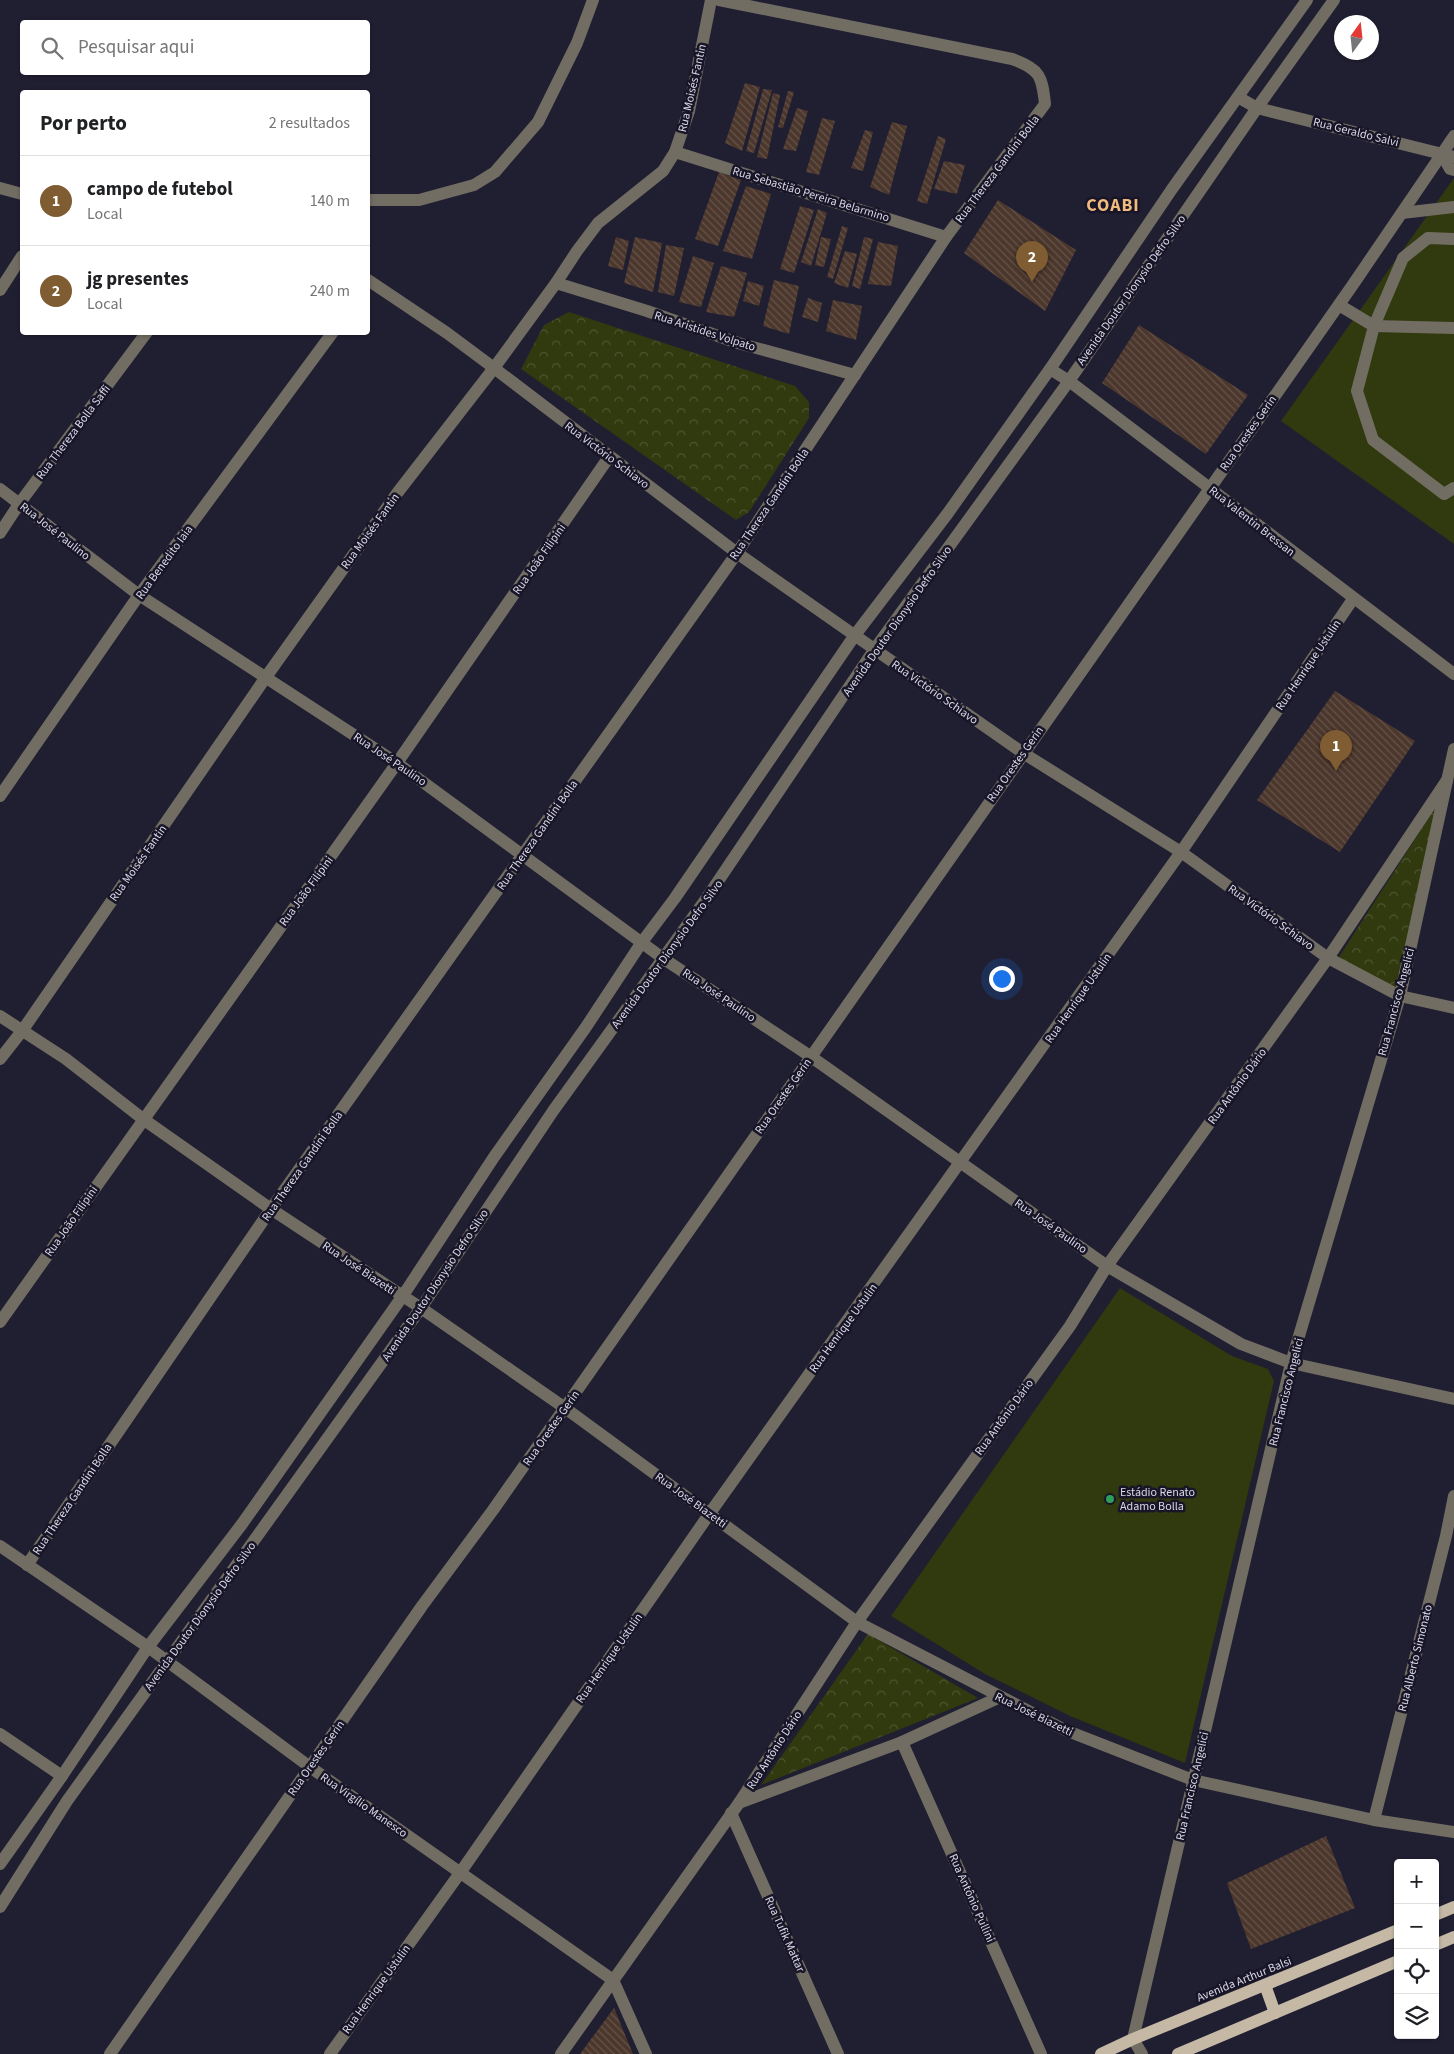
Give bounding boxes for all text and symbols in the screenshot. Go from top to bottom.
north arrow [1334,15,1379,60]
search box [20,20,370,75]
icon: search [38,34,66,62]
text: Pesquisar aqui [78,34,194,61]
street label: Rua Moisés Fantin [674,42,711,134]
text: Por perto [40,108,127,138]
text: 2 resultados [269,112,350,134]
street label: Rua Thereza Gandini Bolla [951,112,1044,227]
street label: Rua Geraldo Salvi [1311,114,1401,151]
street label: Rua Sebastião Pereira Belarmino [730,162,891,226]
text: campo de futebol [87,176,233,203]
text: 1 [52,190,60,212]
text: 140 m [310,190,350,212]
district label: COABI [1086,193,1140,218]
text: Local [87,203,123,225]
street label: Avenida Doutor Dionysio Defro Silvo [1073,212,1190,369]
pin: 2 [1016,241,1048,282]
text: jg presentes [87,266,189,293]
text: 2 [52,280,60,302]
text: 240 m [310,280,350,302]
text: Local [87,293,123,315]
street label: Rua Aristides Volpato [652,307,758,356]
street label: Rua Thereza Bolla Saffi [32,381,115,483]
street label: Rua Orestes Gerin [1216,392,1281,475]
street label: Rua Victório Schiavo [561,418,653,493]
street label: Rua Thereza Gandini Bolla [726,445,813,563]
street label: Rua Valentin Bressan [1205,482,1298,560]
street label: Rua Moisés Fantin [337,490,404,573]
street label: Rua José Paulino [16,498,94,564]
street label: Rua João Filipini [509,520,570,598]
street label: Rua Benedito Iaia [132,522,197,603]
street label: Avenida Doutor Dionysio Defro Silvo [839,543,956,700]
street label: Rua Henrique Ustulin [1272,616,1345,714]
street label: Rua Victório Schiavo [888,656,981,729]
street label: Rua Orestes Gerin [983,723,1048,806]
street label: Rua José Paulino [350,729,430,790]
pin: 1 [1320,730,1352,771]
street label: Rua Thereza Gandini Bolla [493,777,582,894]
street label: Rua Moisés Fantin [106,822,171,905]
street label: Rua João Filipini [275,853,338,930]
street label: Avenida Doutor Dionysio Defro Silvo [608,876,727,1032]
street label: Rua Victório Schiavo [1224,880,1317,954]
street label: Rua Francisco Angelici [1374,946,1419,1058]
street label: Rua Henrique Ustulin [1041,950,1116,1047]
street label: Rua José Paulino [679,965,759,1026]
your location [989,966,1015,992]
street label: Rua Antônio Dário [1204,1045,1271,1128]
street label: Rua Orestes Gerin [751,1055,816,1138]
street label: Rua Thereza Gandini Bolla [258,1108,347,1225]
street label: Rua João Filipini [41,1182,102,1260]
street label: Rua José Paulino [1011,1195,1091,1258]
street label: Avenida Doutor Dionysio Defro Silvo [378,1206,493,1365]
street label: Rua José Biazetti [319,1238,399,1299]
street label: Rua Henrique Ustulin [805,1280,882,1376]
street label: Rua Francisco Angelici [1265,1336,1308,1448]
street label: Rua Antônio Dário [971,1376,1038,1459]
street label: Rua Orestes Gerin [519,1387,584,1470]
street label: Rua Thereza Gandini Bolla [29,1440,116,1558]
street label: Rua José Biazetti [651,1469,730,1532]
place label: Estádio Renato Adamo Bolla [1120,1484,1195,1515]
marker: Estádio Renato Adamo Bolla [1104,1493,1116,1505]
street label: Avenida Doutor Dionysio Defro Silvo [141,1538,260,1694]
street label: Rua Alberto Simonato [1394,1603,1437,1713]
street label: Rua Henrique Ustulin [572,1610,647,1707]
street label: Rua José Biazetti [992,1688,1076,1741]
street label: Rua Antônio Dário [743,1708,806,1793]
street label: Rua Orestes Gerin [284,1717,349,1800]
street label: Rua Francisco Angelici [1172,1730,1213,1842]
street label: Rua Virgílio Manesco [317,1769,411,1842]
street label: Rua Antônio Pullini [944,1851,999,1945]
map controls [1394,1859,1439,2039]
button: + [1394,1859,1439,1904]
street label: Rua Tufik Mattar [760,1894,809,1976]
button: − [1394,1904,1439,1949]
street label: Rua Henrique Ustulin [338,1941,415,2037]
button: locate [1394,1949,1439,1994]
street label: Avenida Arthur Balsi [1194,1953,1294,2006]
button: layers [1394,1994,1439,2039]

